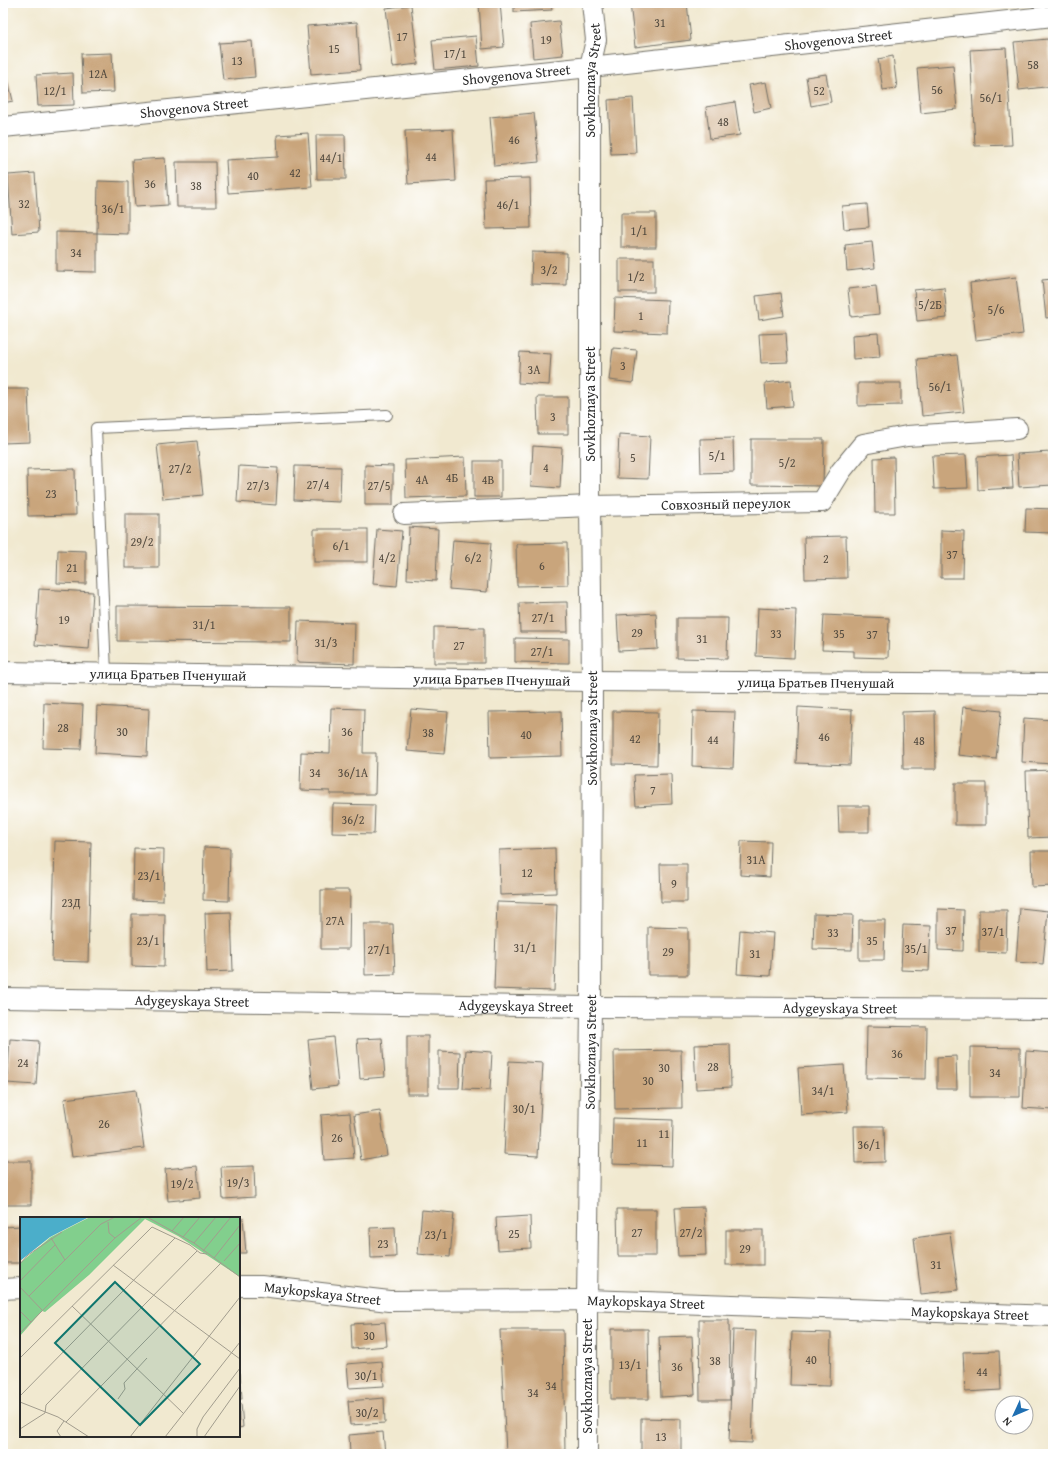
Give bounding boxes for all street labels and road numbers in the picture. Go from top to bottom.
street label: Sovkhoznaya Street [580,22,606,138]
street label: Shovgenova Street [783,24,894,56]
street label: Shovgenova Street [461,59,571,90]
street label: Shovgenova Street [139,92,249,123]
street label: Sovkhoznaya Street [580,346,600,462]
street label: Совхозный переулок [661,493,791,515]
street label: улица Братьев Пченушай [88,663,247,686]
street label: улица Братьев Пченушай [412,668,571,691]
street label: Sovkhoznaya Street [582,670,602,786]
street label: улица Братьев Пченушай [736,672,894,693]
street label: Adygeyskaya Street [134,990,250,1012]
street label: Sovkhoznaya Street [580,994,601,1110]
street label: Adygeyskaya Street [458,995,574,1017]
street label: Adygeyskaya Street [783,998,897,1018]
street label: Maykopskaya Street [263,1276,382,1310]
street label: Maykopskaya Street [587,1290,705,1314]
street label: Maykopskaya Street [911,1301,1029,1325]
street label: Sovkhoznaya Street [577,1318,597,1434]

